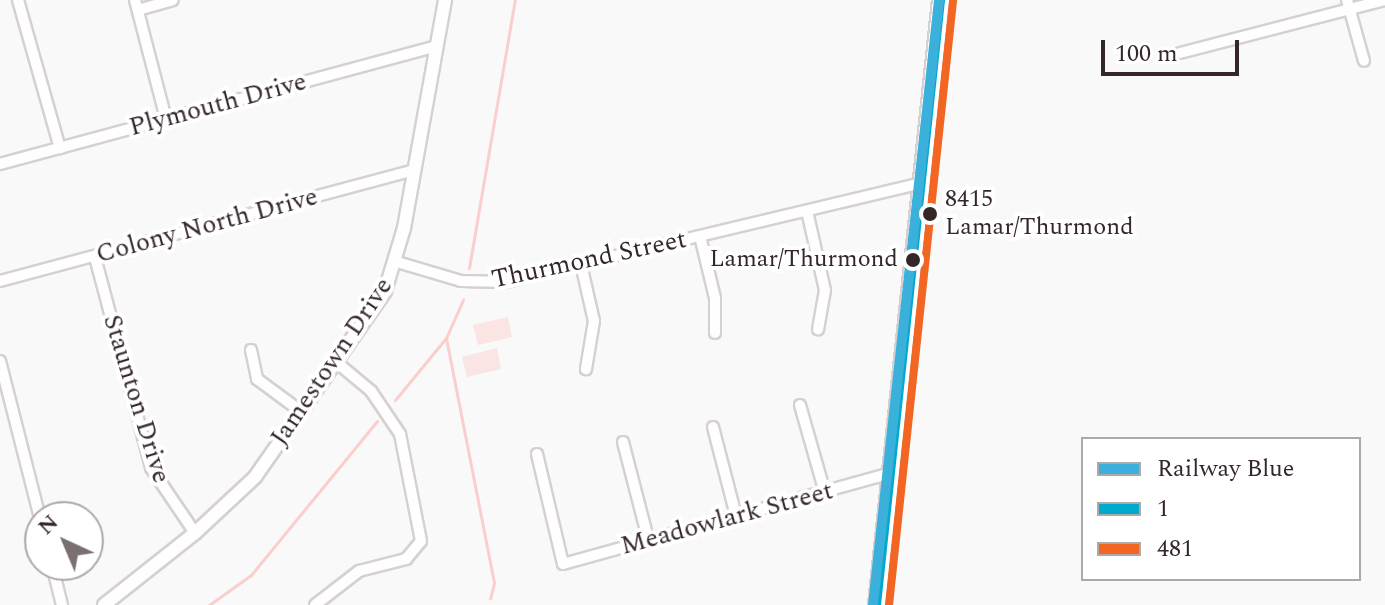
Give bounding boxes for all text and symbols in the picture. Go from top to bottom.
scale bar [1105,24,1243,74]
text: 100 m [1115,36,1178,72]
street label: Plymouth Drive [126,66,310,144]
street label: Colony North Drive [93,181,321,271]
place label: 8415 Lamar/Thurmond [945,186,1134,242]
marker: 8415 Lamar/Thurmond [922,206,938,222]
street label: Thurmond Street [489,224,689,296]
place label: Lamar/Thurmond [709,246,898,274]
marker: Lamar/Thurmond [905,252,921,268]
street label: Jamestown Drive [264,272,400,452]
street label: Staunton Drive [96,311,176,487]
legend [1081,437,1361,581]
text: Railway Blue [1157,451,1294,487]
street label: Meadowlark Street [617,476,837,562]
text: 1 [1157,491,1169,527]
north arrow [24,501,104,581]
text: N [30,507,66,543]
text: 481 [1157,531,1193,567]

